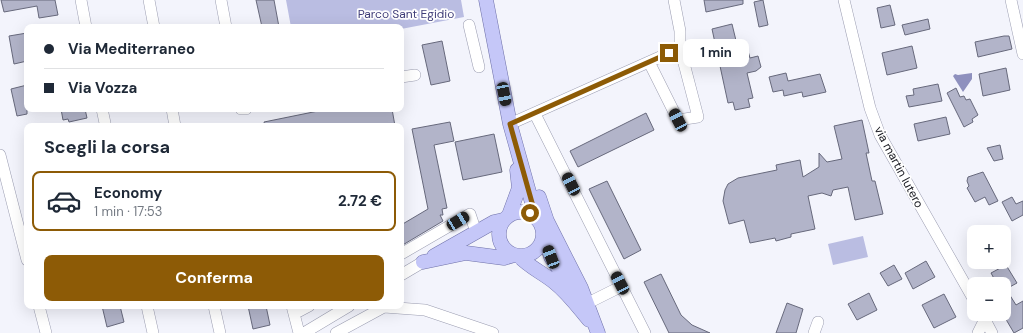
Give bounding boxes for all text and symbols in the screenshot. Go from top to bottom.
park label: Parco Sant Egidio [358,6,454,22]
text: Via Mediterraneo [68,39,195,59]
callout: 1 min [683,39,749,67]
route end [660,44,678,62]
text: 1 min [700,44,732,61]
text: Via Vozza [68,78,137,98]
car [496,81,512,107]
car [667,107,689,133]
street label: via martin lutero [871,123,927,211]
text: Scegli la corsa [44,135,170,159]
car [560,171,582,197]
icon: car [46,183,82,219]
text: Economy [94,183,162,203]
text: 2.72 € [338,191,382,211]
text: 1 min · 17:53 [94,203,162,220]
route start [521,204,539,222]
car [445,210,471,232]
map controls [967,225,1011,321]
button: + [967,225,1011,269]
car [541,244,561,270]
button: Conferma [44,255,384,301]
car [609,270,631,296]
button: − [967,277,1011,321]

